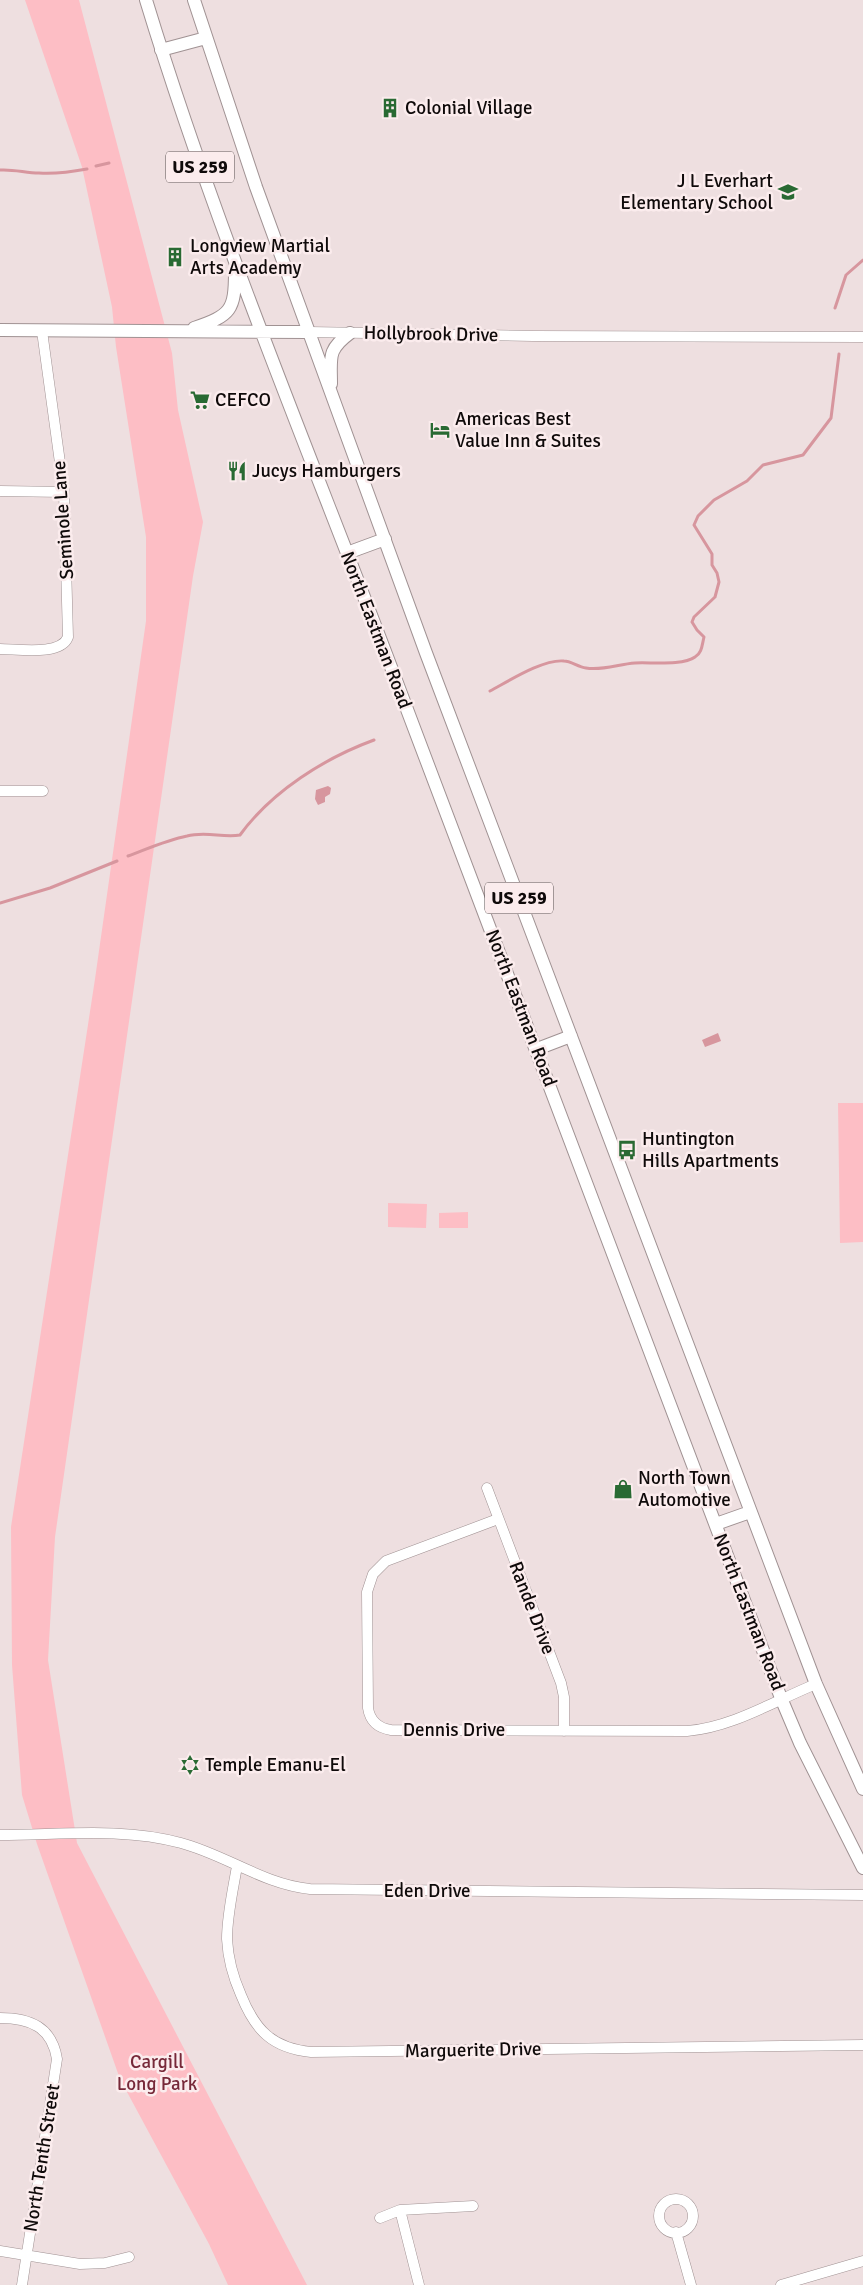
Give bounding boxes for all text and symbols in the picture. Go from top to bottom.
place label: Colonial Village [405,96,533,120]
building icon: Colonial Village [379,97,401,119]
road number: US 259 [166,152,234,182]
place label: J L Everhart Elementary School [620,169,773,215]
school or university icon: J L Everhart Elementary School [777,181,799,203]
place label: Longview Martial Arts Academy [190,234,330,280]
building icon: Longview Martial Arts Academy [164,246,186,268]
street label: Hollybrook Drive [363,321,499,347]
place label: CEFCO [215,388,271,412]
supermarket icon: CEFCO [189,389,211,411]
place label: Americas Best Value Inn & Suites [455,407,601,453]
hotel icon: Americas Best Value Inn & Suites [429,419,451,441]
place label: Jucys Hamburgers [252,459,401,483]
street label: Seminole Lane [47,460,79,580]
restaurant icon: Jucys Hamburgers [226,460,248,482]
street label: North Eastman Road [335,548,417,712]
road number: US 259 [485,882,553,914]
street label: North Eastman Road [480,926,562,1090]
place label: Huntington Hills Apartments [642,1127,779,1173]
bus stop icon: Huntington Hills Apartments [616,1139,638,1161]
place label: North Town Automotive [638,1466,731,1512]
shop icon: North Town Automotive [612,1478,634,1500]
street label: North Eastman Road [708,1530,790,1694]
street label: Rande Drive [503,1558,561,1658]
street label: Dennis Drive [403,1718,505,1742]
place label: Temple Emanu-El [205,1753,346,1777]
synagogue icon: Temple Emanu-El [179,1754,201,1776]
street label: Eden Drive [383,1879,471,1903]
street label: Marguerite Drive [404,2037,542,2063]
park label: Cargill Long Park [117,2050,198,2096]
street label: North Tenth Street [18,2082,66,2234]

